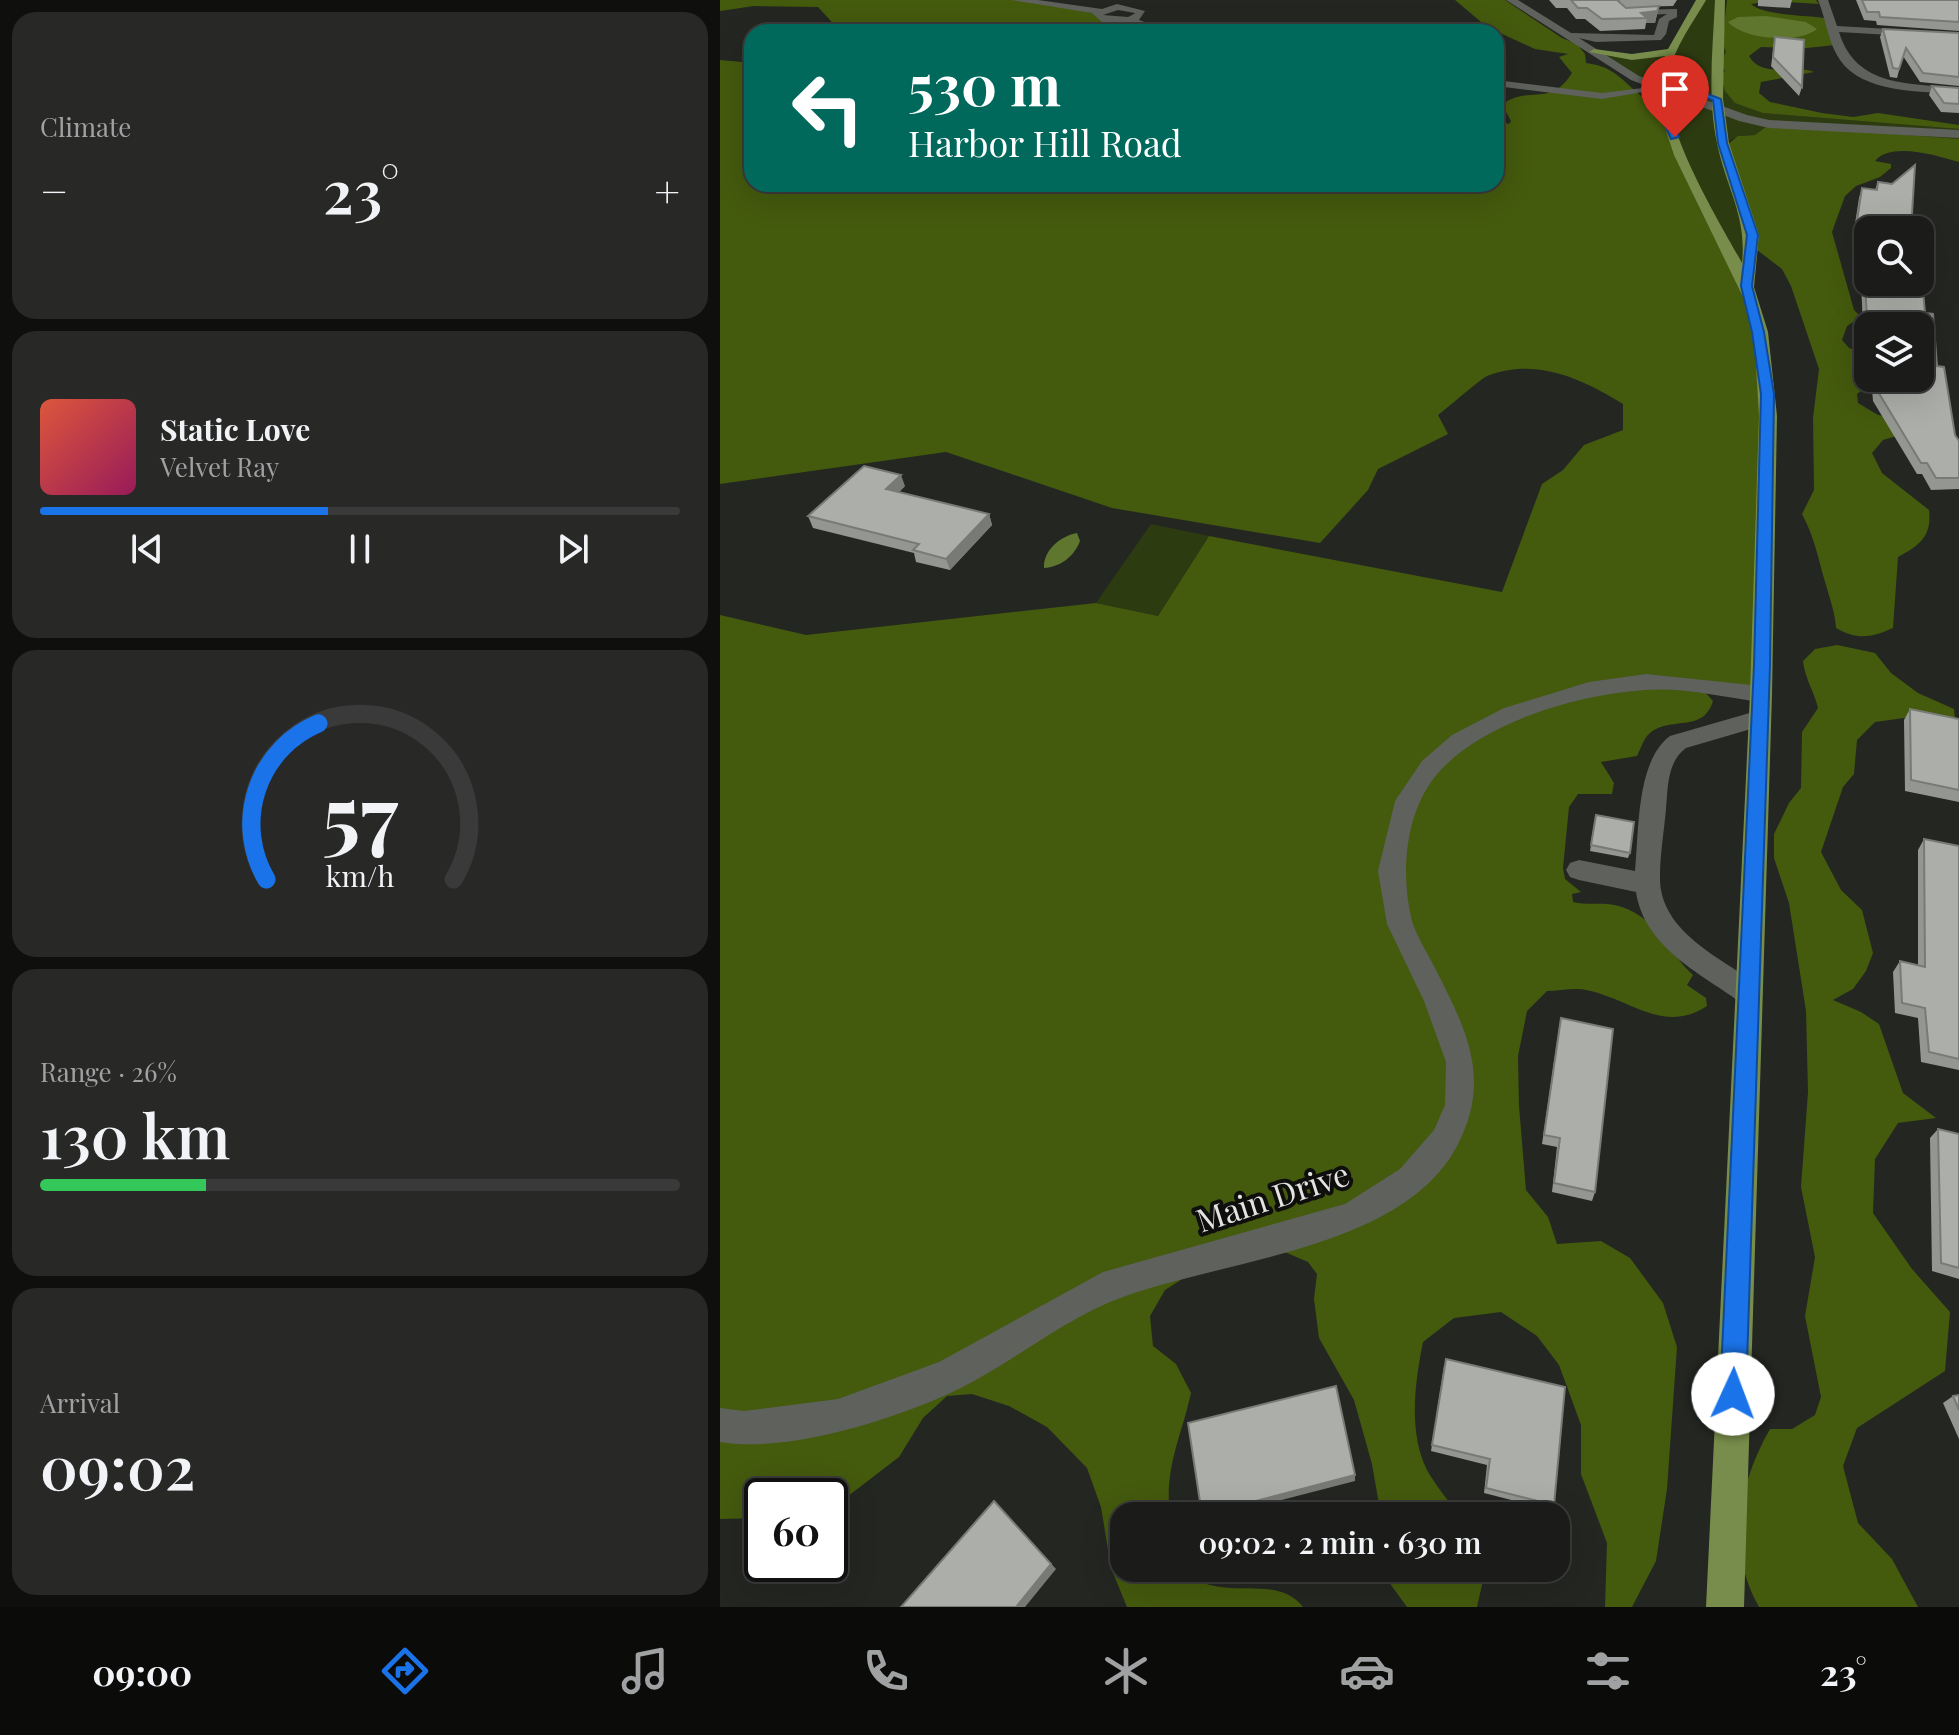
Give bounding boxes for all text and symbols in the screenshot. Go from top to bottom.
text: 530 m [908,46,1061,121]
pin [1641,55,1709,137]
icon: left [776,56,880,160]
icon: arrive [1653,67,1697,111]
text: Climate [40,109,131,144]
text: Harbor Hill Road [908,118,1182,166]
text: 23° [323,149,400,229]
text: − [40,160,68,219]
text: + [654,160,680,219]
map controls [1854,216,1934,392]
button: search [1854,216,1934,296]
button: layers [1854,312,1934,392]
text: Static Love [160,409,310,449]
text: Velvet Ray [160,449,279,484]
icon: previous [125,527,169,571]
icon: pause [338,527,382,571]
icon: next [551,527,595,571]
text: 57 [322,755,398,866]
text: km/h [326,856,394,894]
text: Range · 26% [40,1054,177,1089]
text: 130 km [40,1094,230,1174]
street label: Main Drive [1190,1151,1354,1241]
position arrow [1691,1352,1775,1436]
text: Arrival [40,1385,120,1420]
text: 09:02 [40,1425,195,1505]
speed limit sign: 60 [744,1478,848,1582]
text: 09:02 · 2 min · 630 m [1199,1522,1481,1562]
icon: directions [377,1643,433,1699]
icon: music [617,1643,673,1699]
icon: phone [858,1643,914,1699]
icon: climate [1098,1643,1154,1699]
icon: car [1339,1643,1395,1699]
icon: filters [1580,1643,1636,1699]
text: 09:00 [92,1647,192,1695]
text: 23° [1820,1647,1867,1695]

